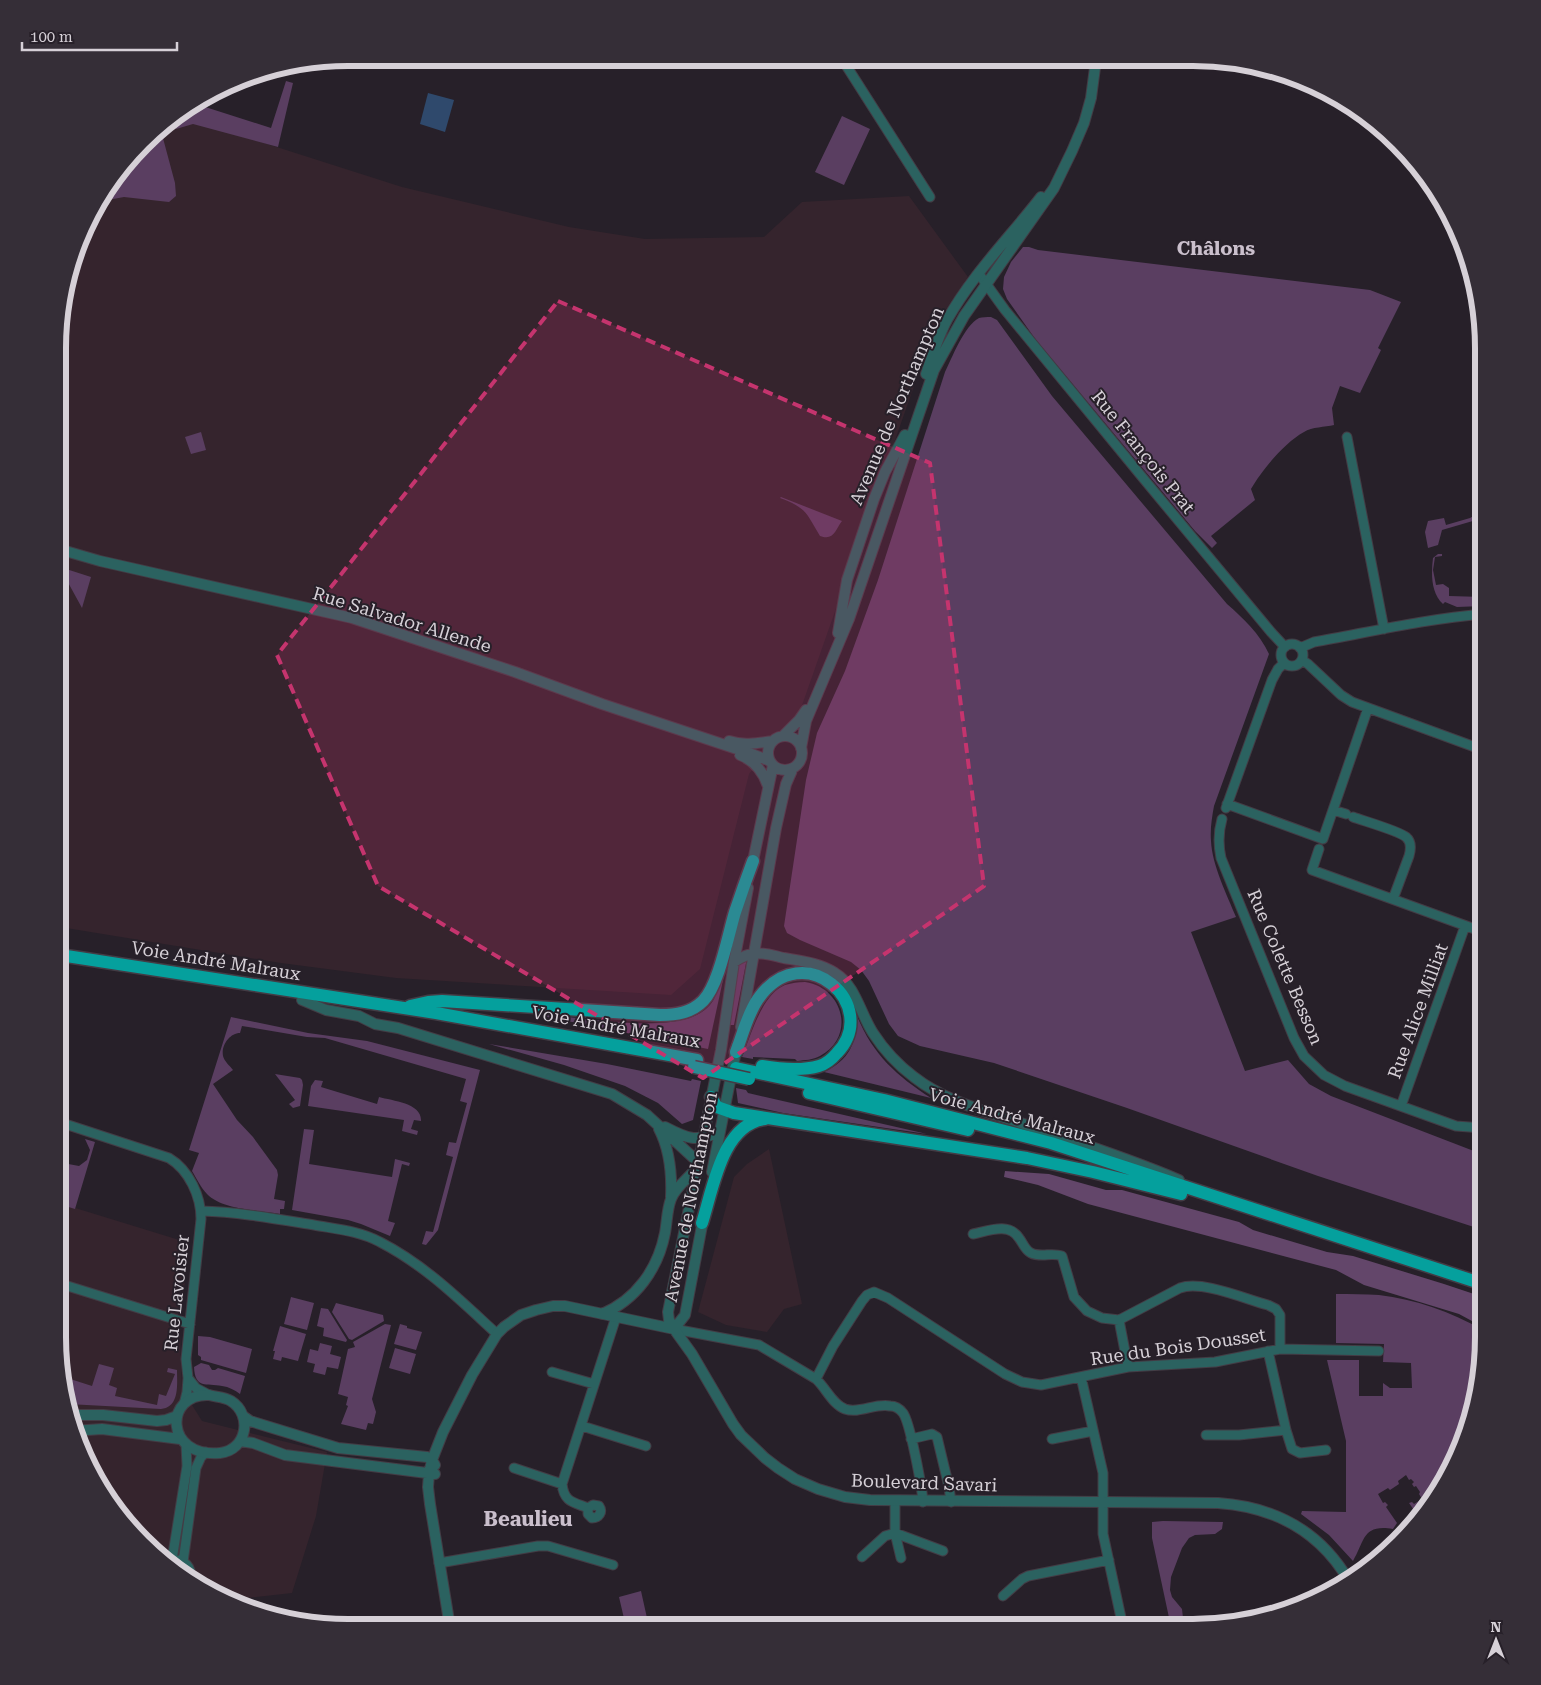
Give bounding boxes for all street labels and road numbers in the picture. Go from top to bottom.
street label: Avenue de Northampton [845,303,948,508]
street label: Rue François Prat [1087,386,1200,518]
street label: Rue Salvador Allende [310,582,494,657]
street label: Rue Colette Besson [1243,886,1328,1048]
street label: Voie André Malraux [130,937,303,984]
street label: Rue Alice Milliat [1383,940,1452,1081]
street label: Voie André Malraux [530,1001,703,1052]
street label: Voie André Malraux [927,1083,1098,1148]
street label: Avenue de Northampton [660,1090,721,1304]
street label: Rue Lavoisier [160,1234,193,1352]
street label: Rue du Bois Dousset [1089,1324,1267,1369]
street label: Boulevard Savari [851,1469,998,1496]

